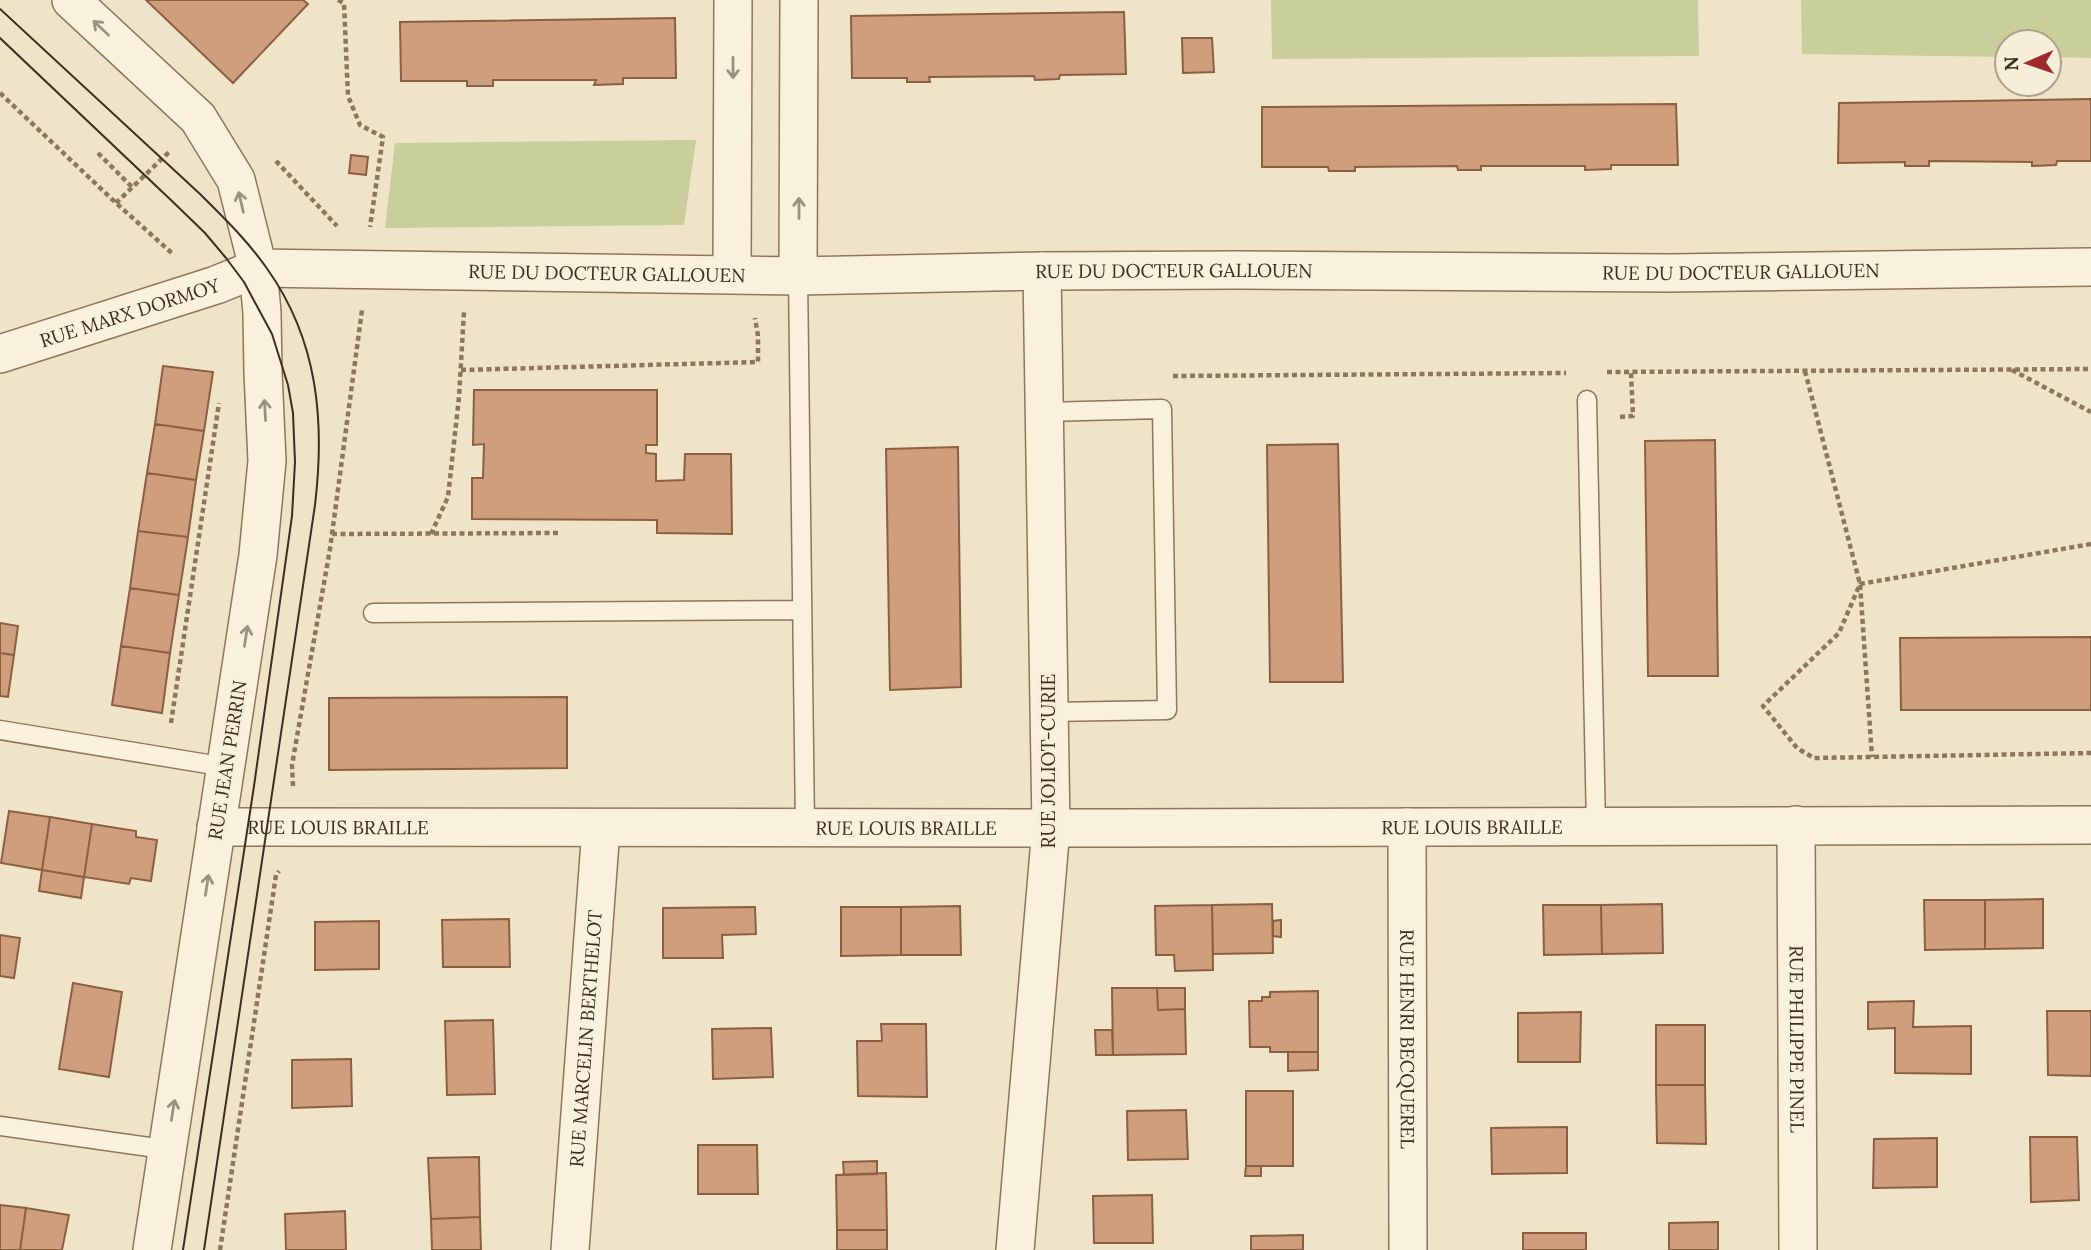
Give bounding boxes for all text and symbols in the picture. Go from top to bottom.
one-way arrow [93,19,110,36]
north arrow [1993,28,2063,98]
one-way arrow [726,56,740,79]
text: N [1999,56,2023,71]
one-way arrow [234,191,247,214]
one-way arrow [792,197,806,220]
street label: RUE DU DOCTEUR GALLOUEN [1035,258,1313,283]
street label: RUE DU DOCTEUR GALLOUEN [1602,258,1880,285]
street label: RUE DU DOCTEUR GALLOUEN [468,259,746,287]
street label: RUE MARX DORMOY [37,272,223,353]
one-way arrow [258,399,271,422]
one-way arrow [240,625,253,648]
street label: RUE JOLIOT-CURIE [1036,674,1060,848]
street label: RUE JEAN PERRIN [203,679,251,841]
street label: RUE LOUIS BRAILLE [247,815,429,839]
street label: RUE LOUIS BRAILLE [1381,815,1563,839]
street label: RUE LOUIS BRAILLE [815,816,997,840]
one-way arrow [201,874,214,897]
street label: RUE MARCELIN BERTHELOT [564,909,607,1168]
street label: RUE HENRI BECQUEREL [1395,929,1420,1149]
street label: RUE PHILIPPE PINEL [1785,945,1809,1133]
one-way arrow [167,1099,180,1122]

